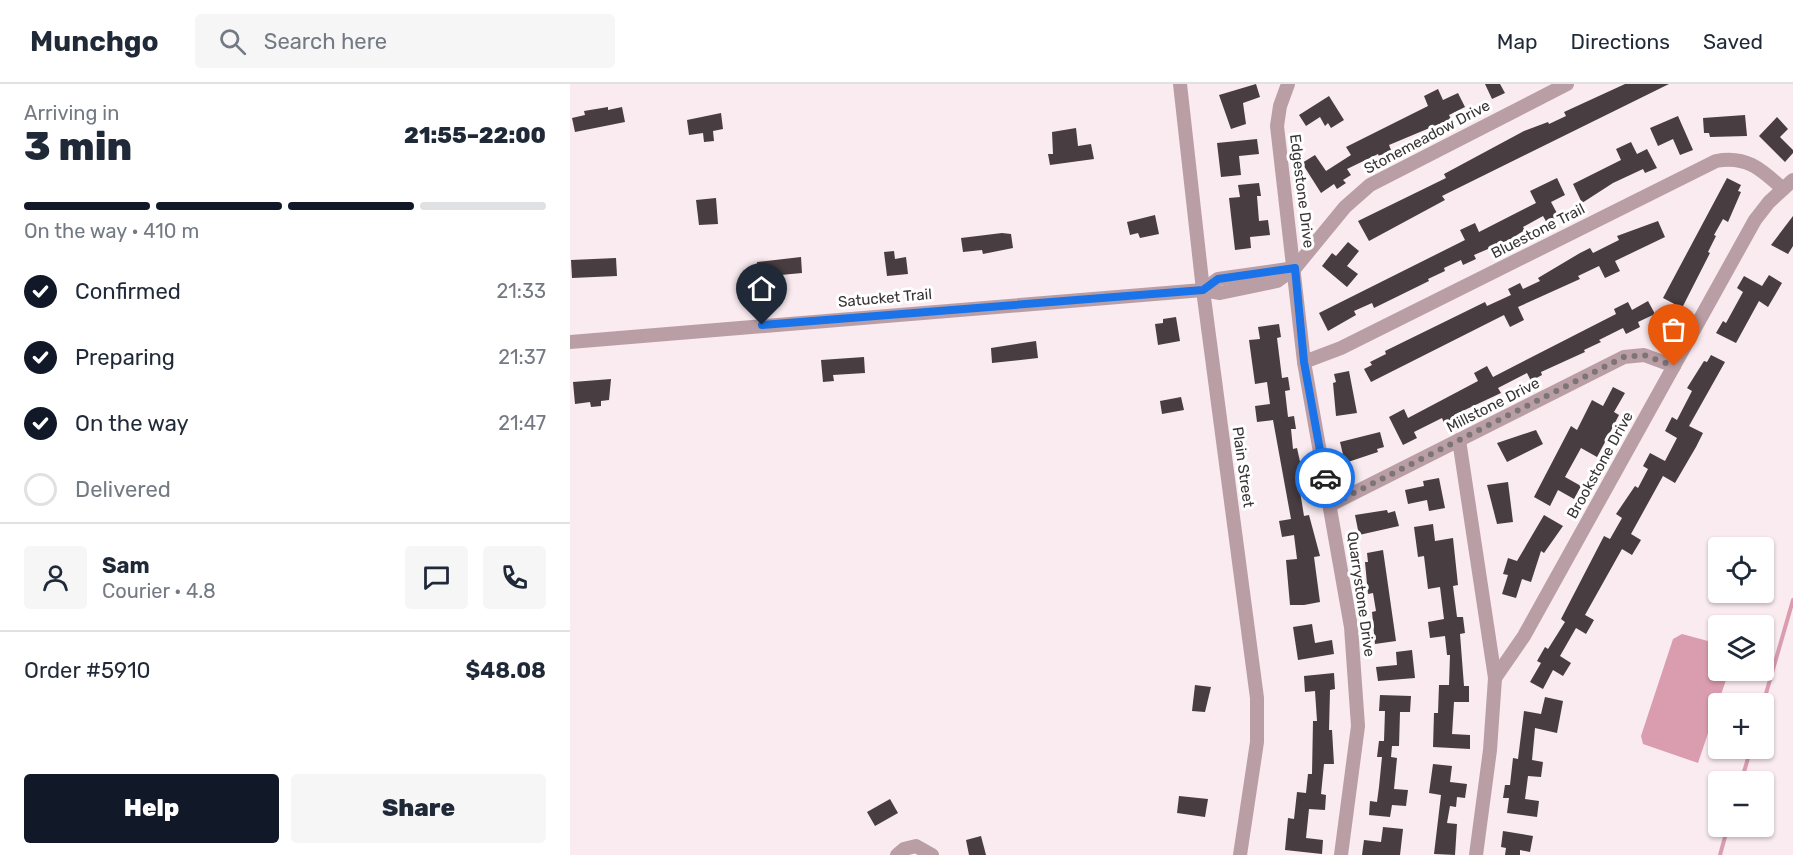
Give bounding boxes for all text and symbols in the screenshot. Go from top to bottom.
search box [195,14,615,68]
text: Munchgo [30,25,159,58]
icon: search [216,25,249,58]
text: Search here [264,28,387,55]
text: Map [1497,29,1538,54]
text: Directions [1571,29,1670,54]
text: Saved [1703,29,1763,54]
street label: Stonemeadow Drive [1361,96,1493,178]
text: Arriving in [24,101,119,125]
text: 21:55–22:00 [404,122,546,149]
text: 3 min [24,124,132,170]
street label: Edgestone Drive [1286,133,1318,249]
street label: Bluestone Trail [1488,200,1588,262]
text: On the way · 410 m [24,219,199,243]
pin [736,263,787,325]
icon: home [745,272,778,305]
icon: check [24,275,57,308]
text: Confirmed [75,278,181,305]
text: 21:33 [497,279,546,303]
street label: Satucket Trail [837,285,933,311]
pin [1648,304,1699,366]
icon: bag [1657,313,1690,346]
icon: check [24,341,57,374]
text: Preparing [75,344,175,371]
text: 21:37 [498,345,546,369]
street label: Millstone Drive [1443,374,1543,436]
icon: check [24,407,57,440]
street label: Brookstone Drive [1563,408,1637,522]
text: On the way [75,410,189,437]
text: 21:47 [498,411,546,435]
street label: Plain Street [1228,425,1258,509]
courier [1295,448,1355,508]
icon: car [1309,462,1342,495]
text: Delivered [75,476,171,503]
street label: Quarrystone Drive [1343,530,1379,658]
map controls [1708,537,1774,837]
button: locate [1708,537,1774,603]
button: person [24,546,87,609]
button: chat [405,546,468,609]
button: phone [483,546,546,609]
text: Sam [102,552,150,579]
text: Courier · 4.8 [102,579,216,603]
button: layers [1708,615,1774,681]
text: Order #5910 [24,657,151,684]
text: $48.08 [466,657,546,684]
button: + [1708,693,1774,759]
button: − [1708,771,1774,837]
button: Help [24,774,279,843]
button: Share [291,774,546,843]

